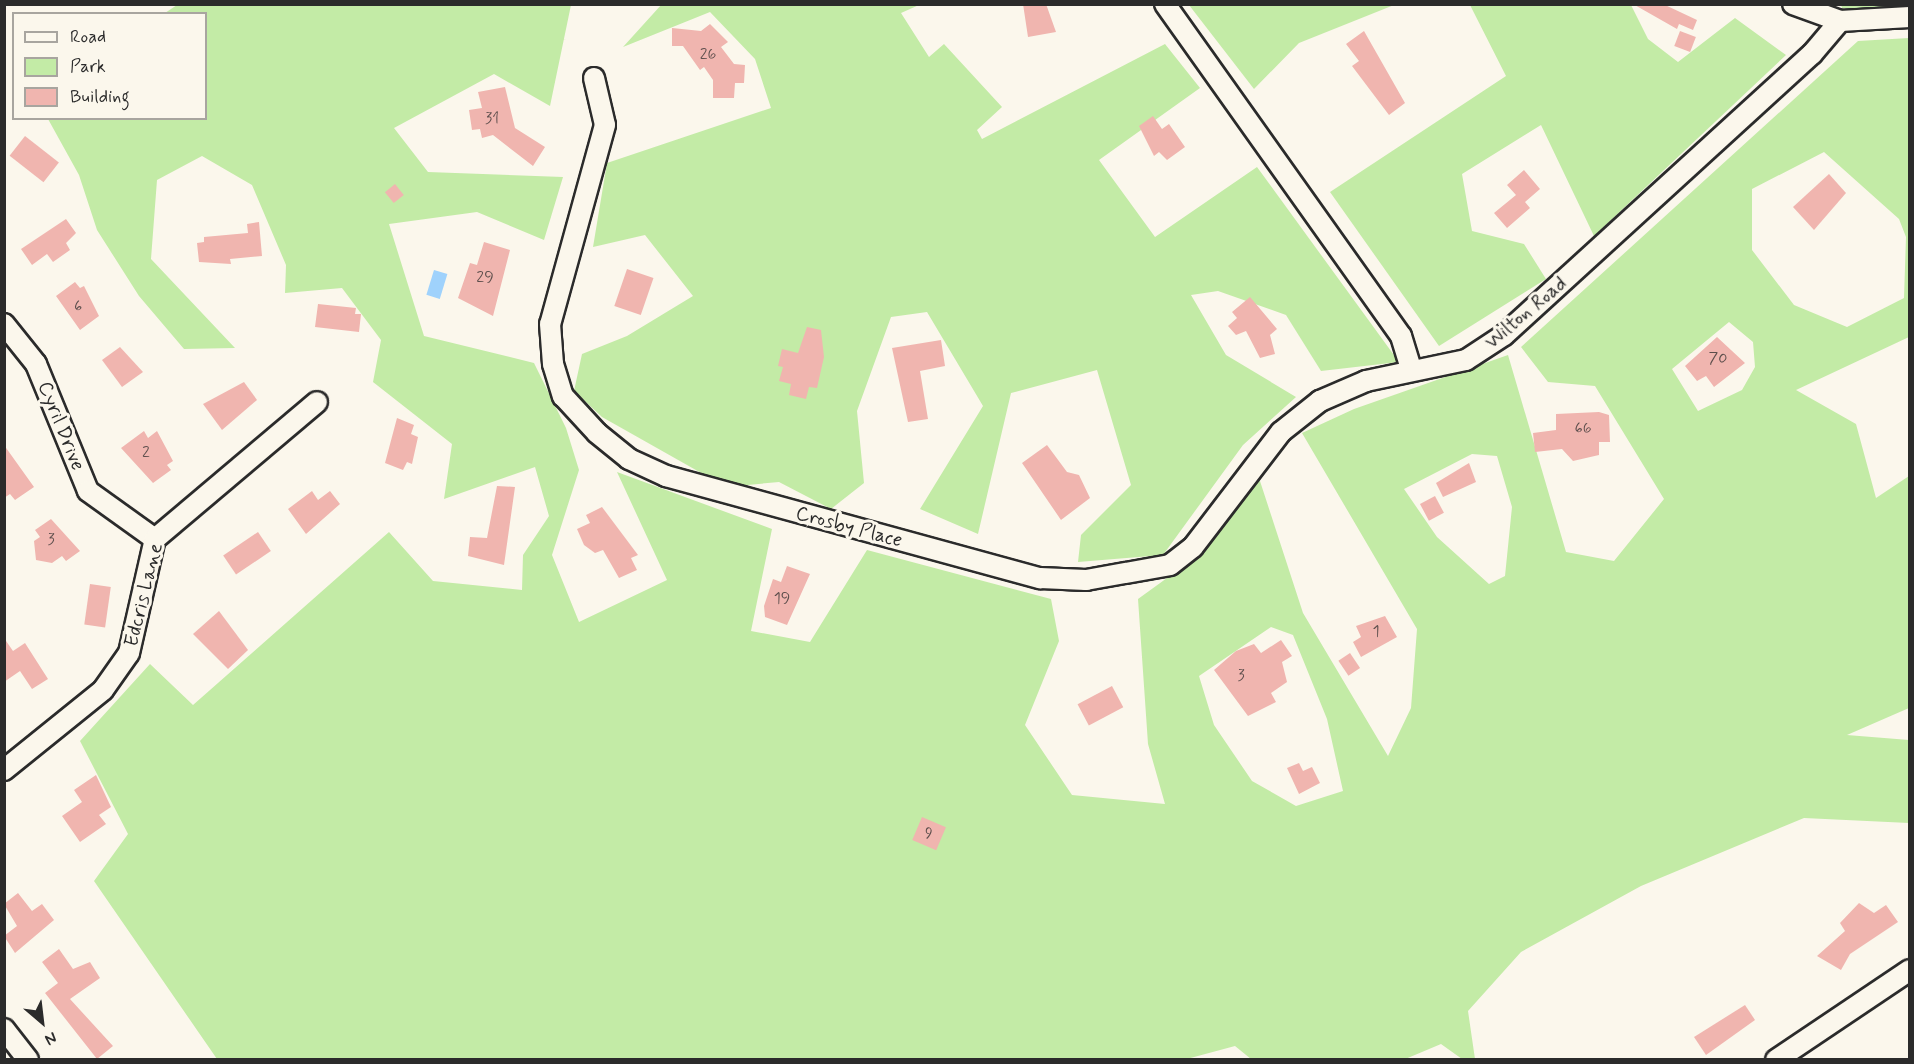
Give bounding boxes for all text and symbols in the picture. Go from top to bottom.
legend [12,12,207,120]
text: Road [70,25,106,49]
house number: 26 [700,45,716,65]
text: Park [70,55,106,79]
text: Building [70,85,130,109]
house number: 31 [485,109,499,129]
house number: 29 [476,268,494,288]
street label: Wilton Road [1480,272,1572,354]
house number: 6 [74,297,82,317]
house number: 70 [1709,349,1727,369]
street label: Cyril Drive [32,378,90,474]
house number: 66 [1574,419,1592,439]
house number: 2 [142,443,150,463]
street label: Crosby Place [793,501,905,553]
house number: 3 [47,530,55,550]
street label: Edcris Lane [120,543,168,647]
house number: 19 [774,589,790,609]
house number: 1 [1372,622,1380,642]
house number: 3 [1237,666,1245,686]
house number: 9 [925,824,933,844]
north arrow [12,992,72,1052]
text: N [41,1027,60,1050]

